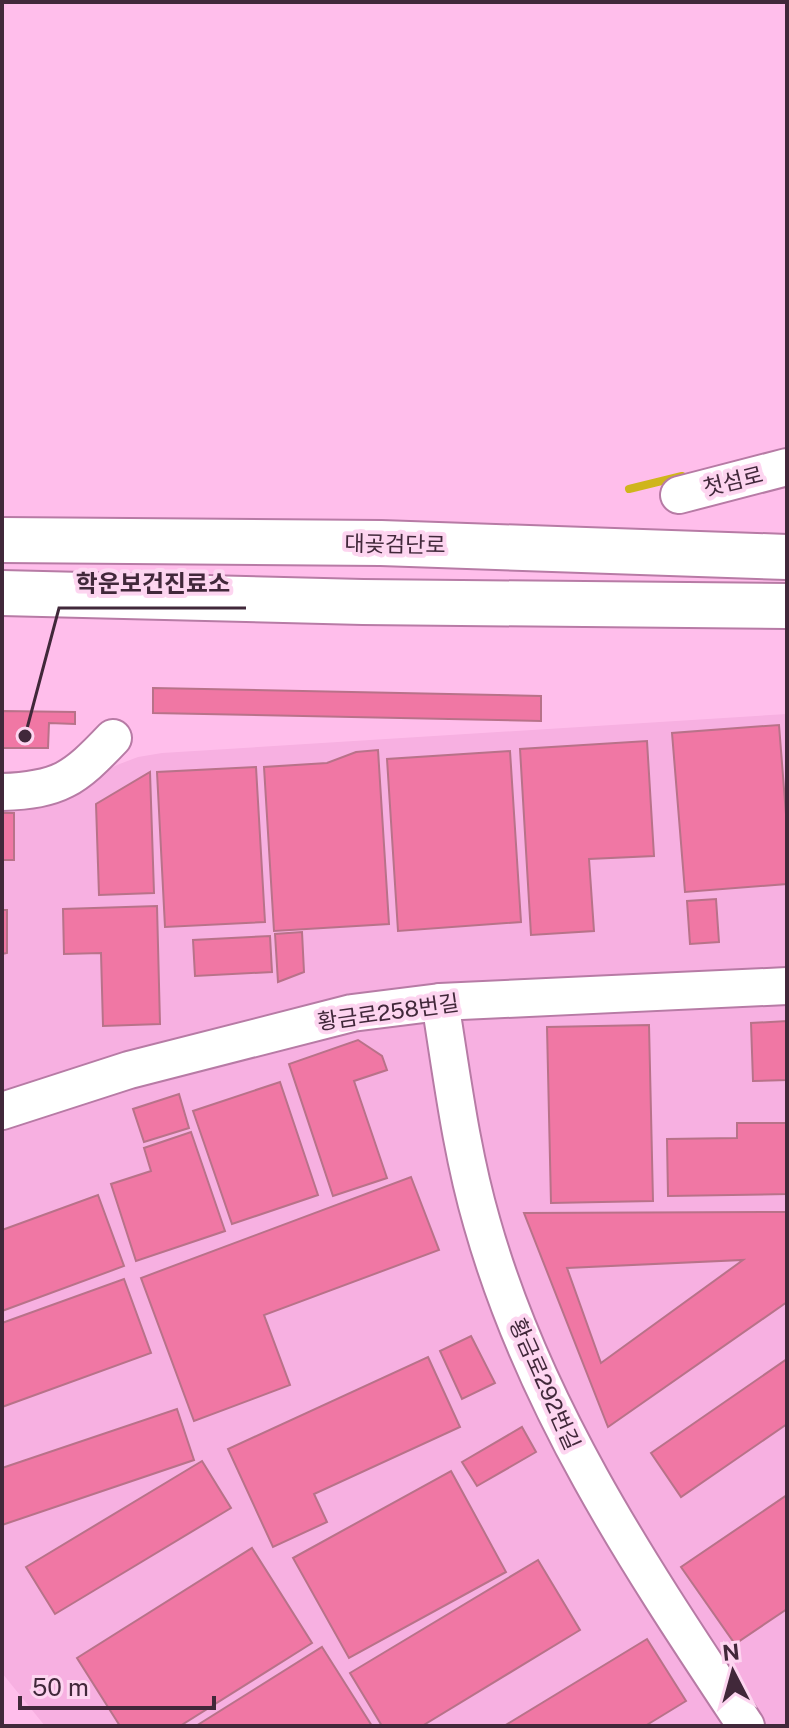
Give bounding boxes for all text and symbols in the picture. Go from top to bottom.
street label: 첫섬로 [700,461,766,501]
street label: 대곶검단로 [344,530,446,558]
callout: 학운보건진료소 [59,560,246,608]
text: 학운보건진료소 [76,569,230,597]
street label: 황금로258번길 [316,989,460,1035]
street label: 황금로292번길 [504,1314,586,1454]
north arrow [693,1632,773,1712]
text: N [721,1638,741,1666]
scale bar [20,1660,214,1710]
text: 50 m [32,1673,89,1701]

